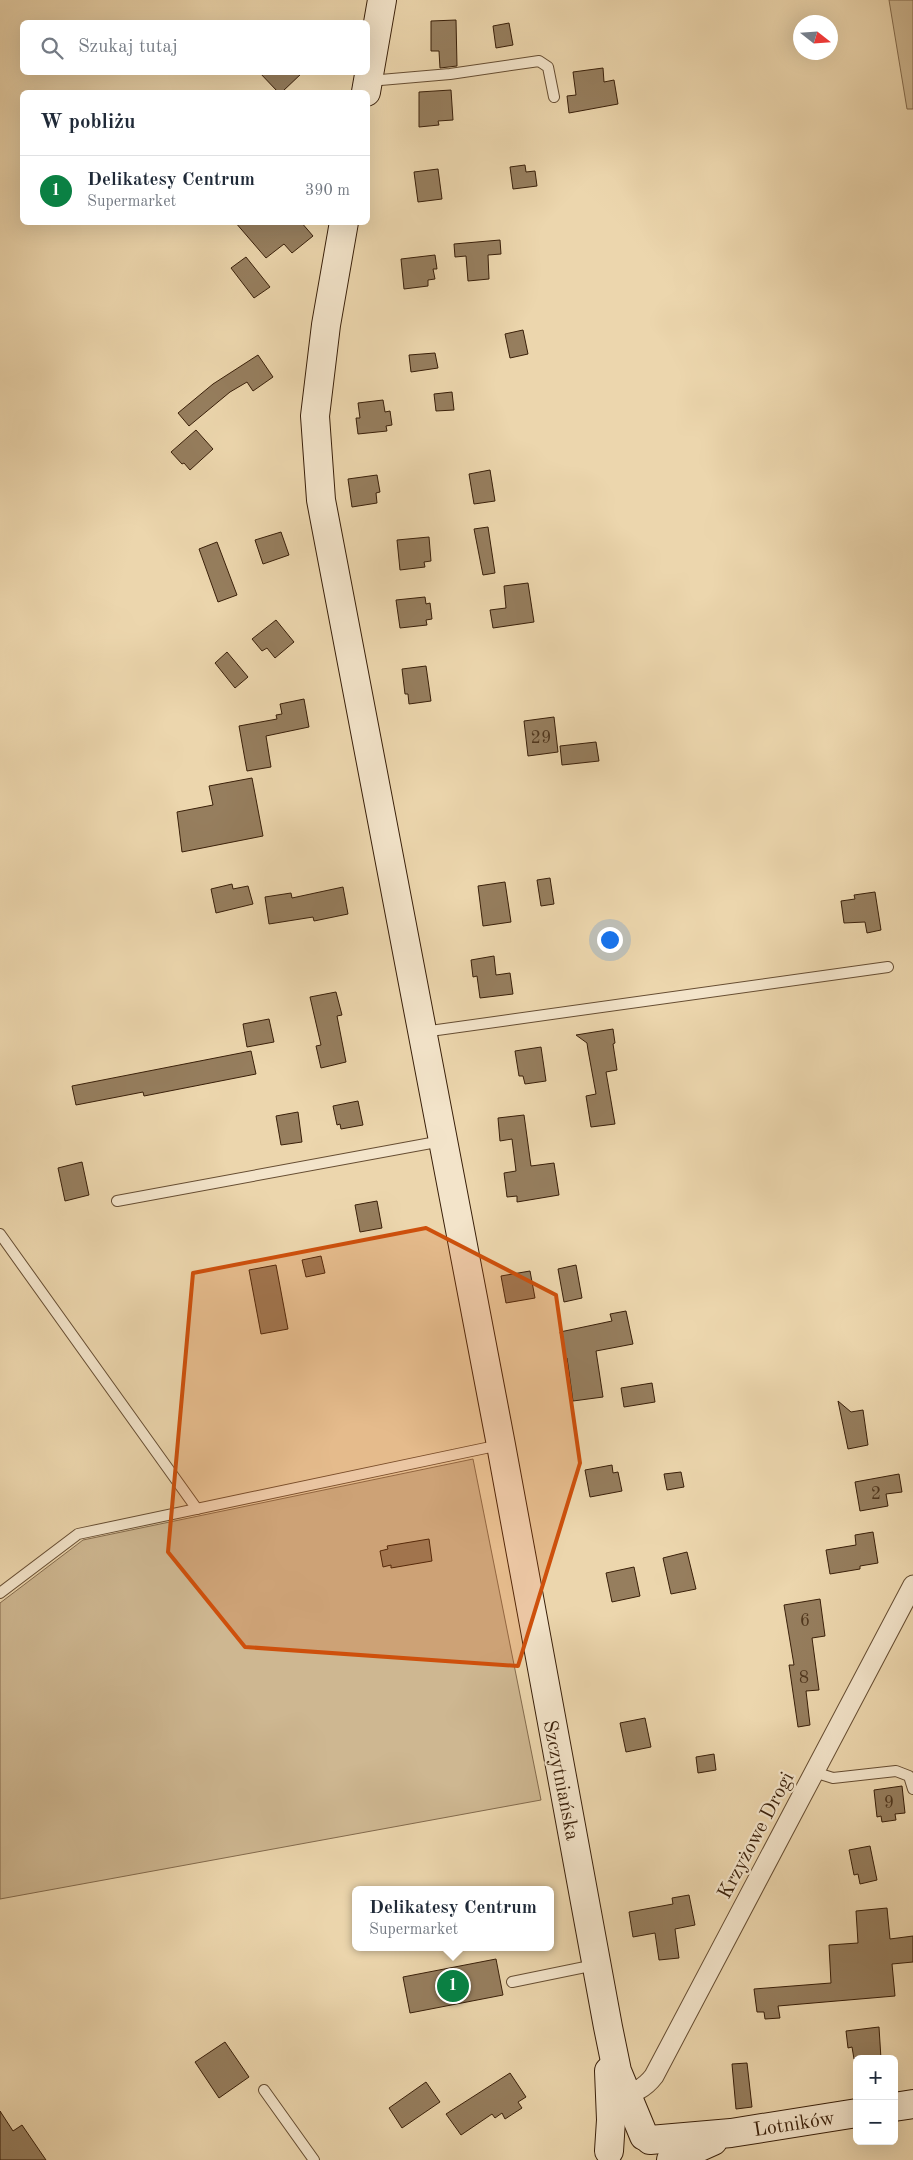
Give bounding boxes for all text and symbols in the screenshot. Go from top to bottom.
north arrow [793,15,838,60]
search box [20,20,370,75]
icon: search [38,34,66,62]
text: Szukaj tutaj [78,38,178,57]
text: W pobliżu [40,112,135,133]
text: Delikatesy Centrum [87,171,255,190]
text: 1 [51,183,61,199]
text: 390 m [305,183,350,199]
text: Supermarket [87,194,176,210]
house number: 29 [531,729,551,747]
your location [597,927,623,953]
house number: 2 [871,1485,881,1503]
house number: 6 [800,1612,810,1630]
house number: 8 [799,1669,809,1687]
street label: Szczytniańska [539,1719,582,1842]
street label: Krzyżowe Drogi [715,1769,799,1903]
house number: 9 [884,1794,894,1812]
popup [352,1886,554,1951]
text: Delikatesy Centrum [369,1899,537,1918]
text: Supermarket [369,1922,458,1938]
pin: 1 [437,1967,469,2005]
map controls [853,2055,898,2145]
button: + [853,2055,898,2100]
button: − [853,2100,898,2145]
street label: Lotników [752,2109,837,2141]

